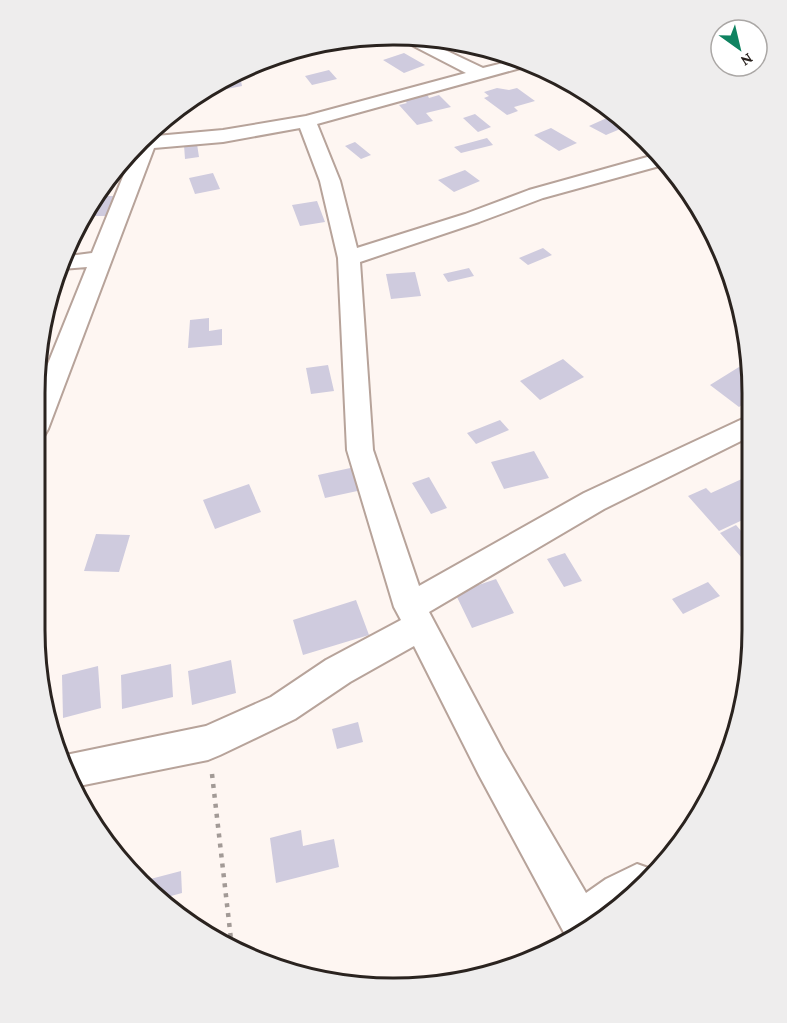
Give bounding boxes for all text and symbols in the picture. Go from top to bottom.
north arrow [709,18,769,78]
text: N [738,50,756,70]

